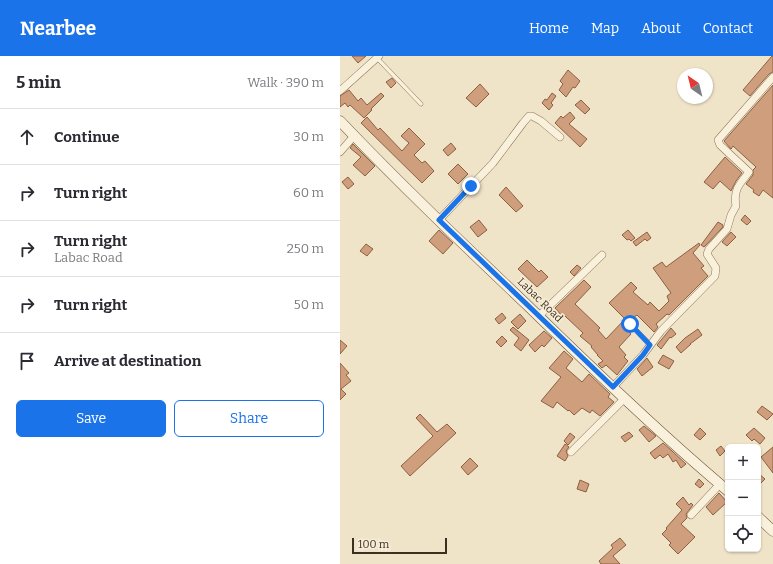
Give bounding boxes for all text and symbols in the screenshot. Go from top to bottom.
text: Nearbee [20,17,96,40]
text: Home [529,20,569,37]
text: Map [591,20,619,37]
text: About [641,20,681,37]
text: Contact [703,20,753,37]
north arrow [677,68,713,104]
text: 5 min [16,72,61,93]
text: Walk · 390 m [247,75,324,90]
icon: ahead [16,126,38,148]
text: Continue [54,128,120,146]
text: 30 m [293,129,324,144]
route end [462,177,480,195]
icon: right [16,182,38,204]
text: Turn right [54,184,127,202]
text: 60 m [293,185,324,200]
text: Turn right [54,232,127,250]
icon: right [16,238,38,260]
text: 250 m [287,241,324,256]
text: Labac Road [54,250,123,265]
street label: Labac Road [515,275,566,325]
icon: right [16,294,38,316]
text: Turn right [54,296,127,314]
text: 50 m [294,297,324,312]
route start [621,315,639,333]
icon: arrive [16,350,38,372]
text: Arrive at destination [54,352,201,370]
button: Save [16,400,166,437]
button: Share [174,400,324,437]
map controls [725,444,761,552]
button: + [725,444,761,480]
button: − [725,480,761,516]
button: locate [725,516,761,552]
scale bar [352,536,447,555]
text: 100 m [358,538,389,551]

